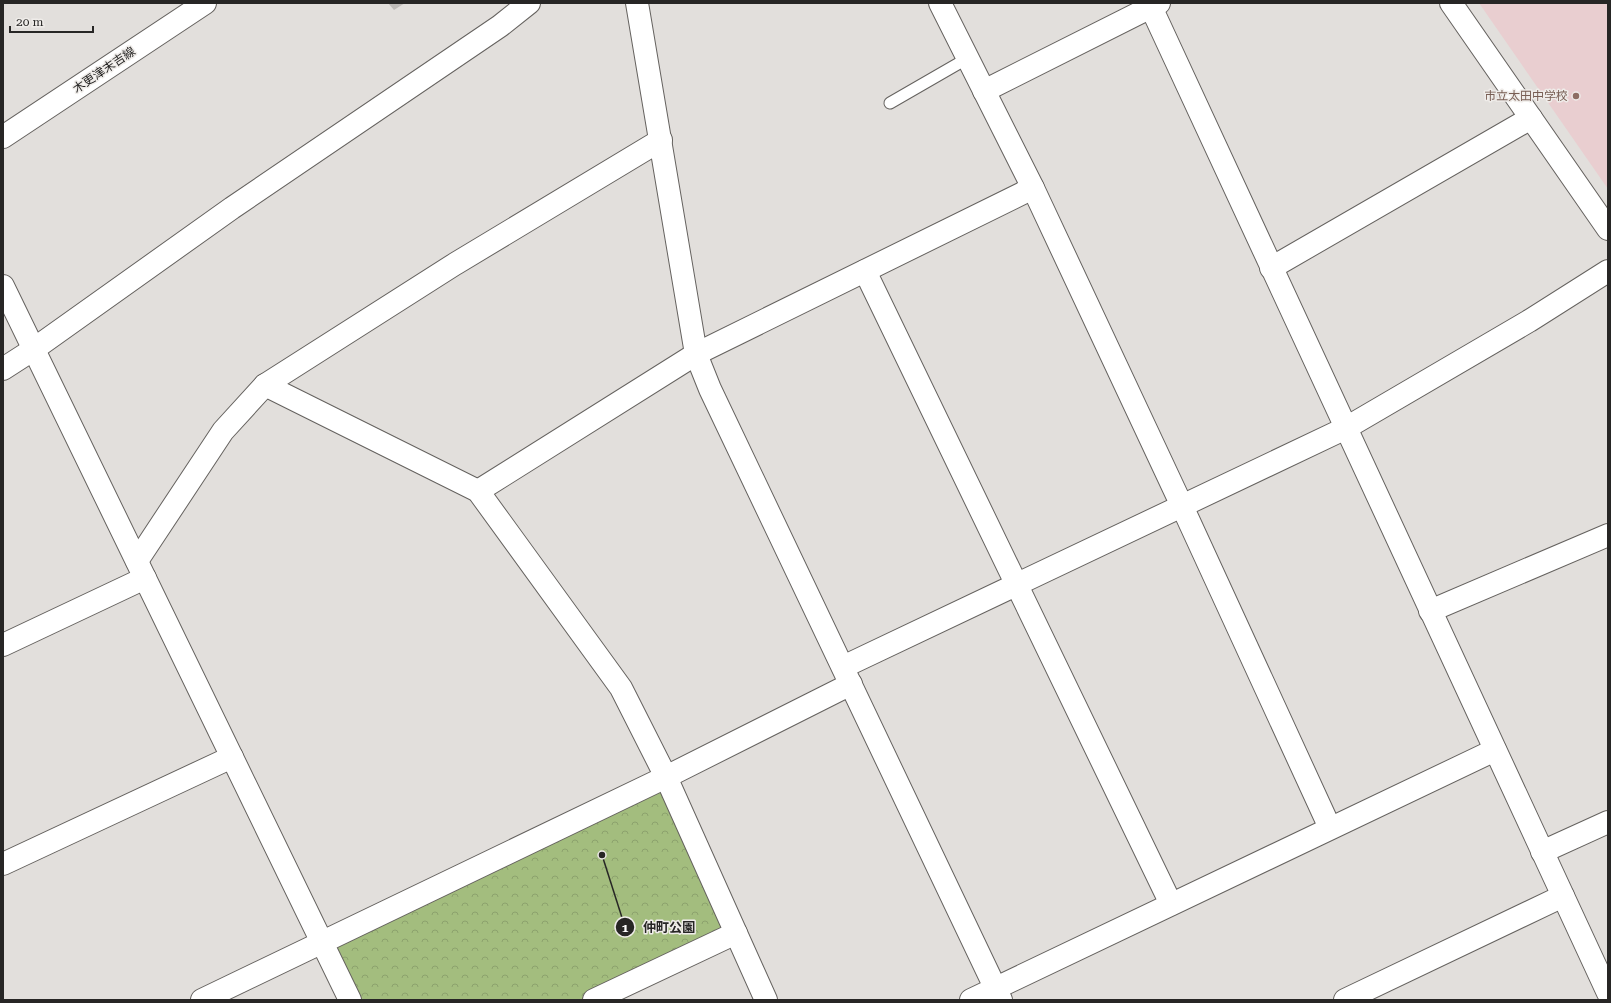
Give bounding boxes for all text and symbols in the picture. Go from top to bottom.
scale bar [10,8,93,34]
text: 20 m [16,15,43,29]
street label: 木更津末吉線 [70,44,138,96]
place label: 市立太田中学校 [1484,89,1568,103]
marker: 市立太田中学校 [1571,91,1581,101]
callout: 仲町公園 [615,915,703,940]
text: 仲町公園 [643,920,695,935]
text: 1 [622,921,629,935]

